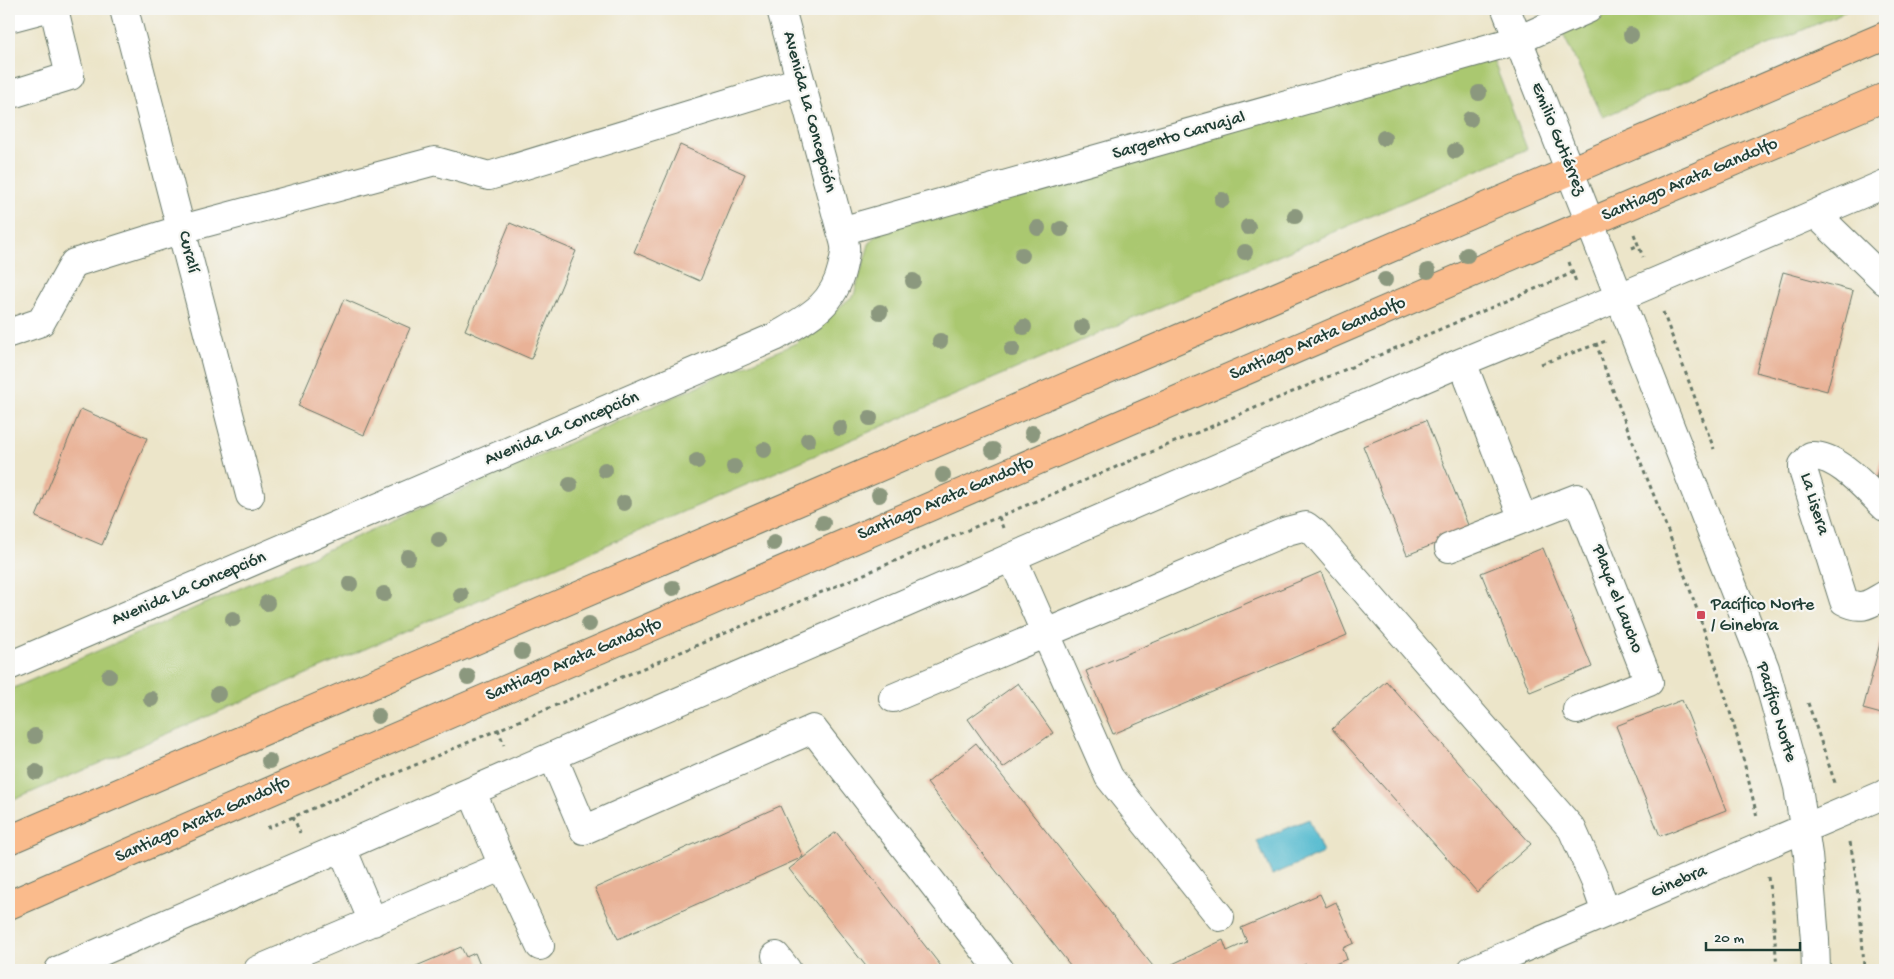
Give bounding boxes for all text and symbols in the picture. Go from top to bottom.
street label: Avenida La Concepción [777,29,841,195]
street label: Emilio Gutiérrez [1526,80,1591,199]
street label: Sargento Carvajal [1110,107,1248,165]
street label: Santiago Arata Gandolfo [1599,133,1781,227]
street label: Curalí [173,229,204,276]
street label: Santiago Arata Gandolfo [1227,292,1409,386]
street label: Avenida La Concepción [482,387,643,471]
street label: Santiago Arata Gandolfo [855,452,1037,546]
street label: La Lisera [1795,471,1834,538]
street label: Playa el Laucho [1586,541,1647,656]
street label: Avenida La Concepción [109,547,270,631]
place label: Pacífico Norte / Ginebra [1710,595,1815,637]
marker: Pacífico Norte / Ginebra [1695,609,1707,621]
street label: Santiago Arata Gandolfo [483,613,665,707]
street label: Pacífico Norte [1751,659,1801,765]
street label: Santiago Arata Gandolfo [112,772,294,868]
street label: Ginebra [1648,860,1711,903]
scale bar [1706,919,1800,951]
text: 20 m [1714,930,1744,948]

